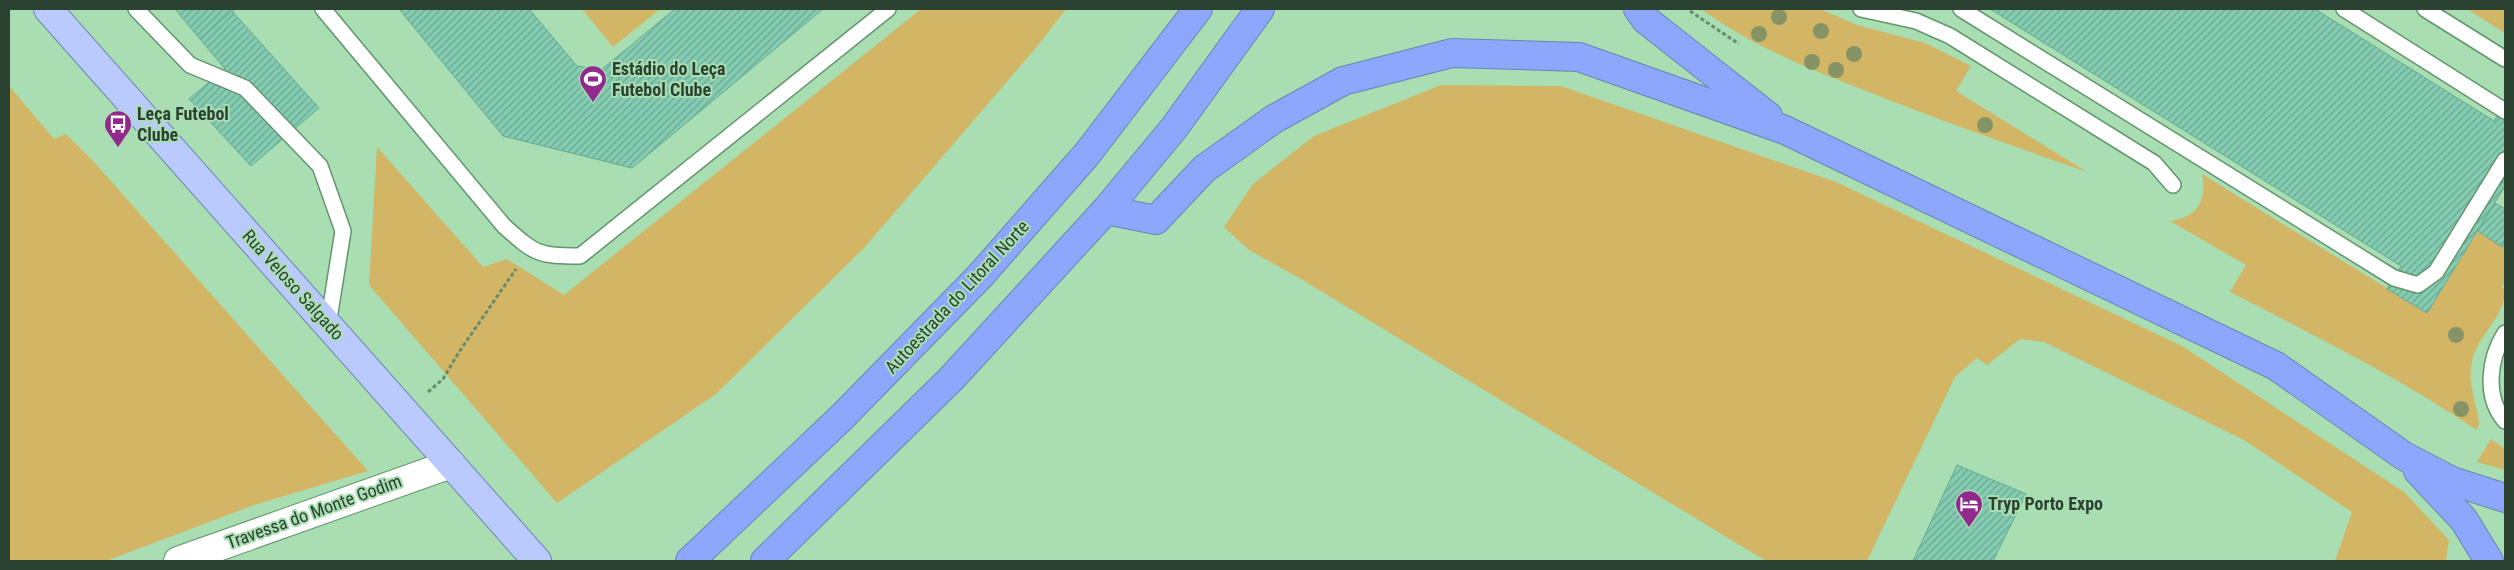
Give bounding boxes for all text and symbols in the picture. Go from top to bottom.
place label: Estádio do Leça Futebol Clube [612,58,726,100]
sports icon: Estádio do Leça Futebol Clube [578,64,608,103]
place label: Leça Futebol Clube [137,103,229,145]
bus stop icon: Leça Futebol Clube [103,109,133,148]
street label: Autoestrada do Litoral Norte [880,216,1033,377]
street label: Rua Veloso Salgado [238,225,348,344]
street label: Travessa do Monte Godim [223,470,404,553]
hotel icon: Tryp Porto Expo [1954,489,1984,528]
place label: Tryp Porto Expo [1988,493,2103,514]

